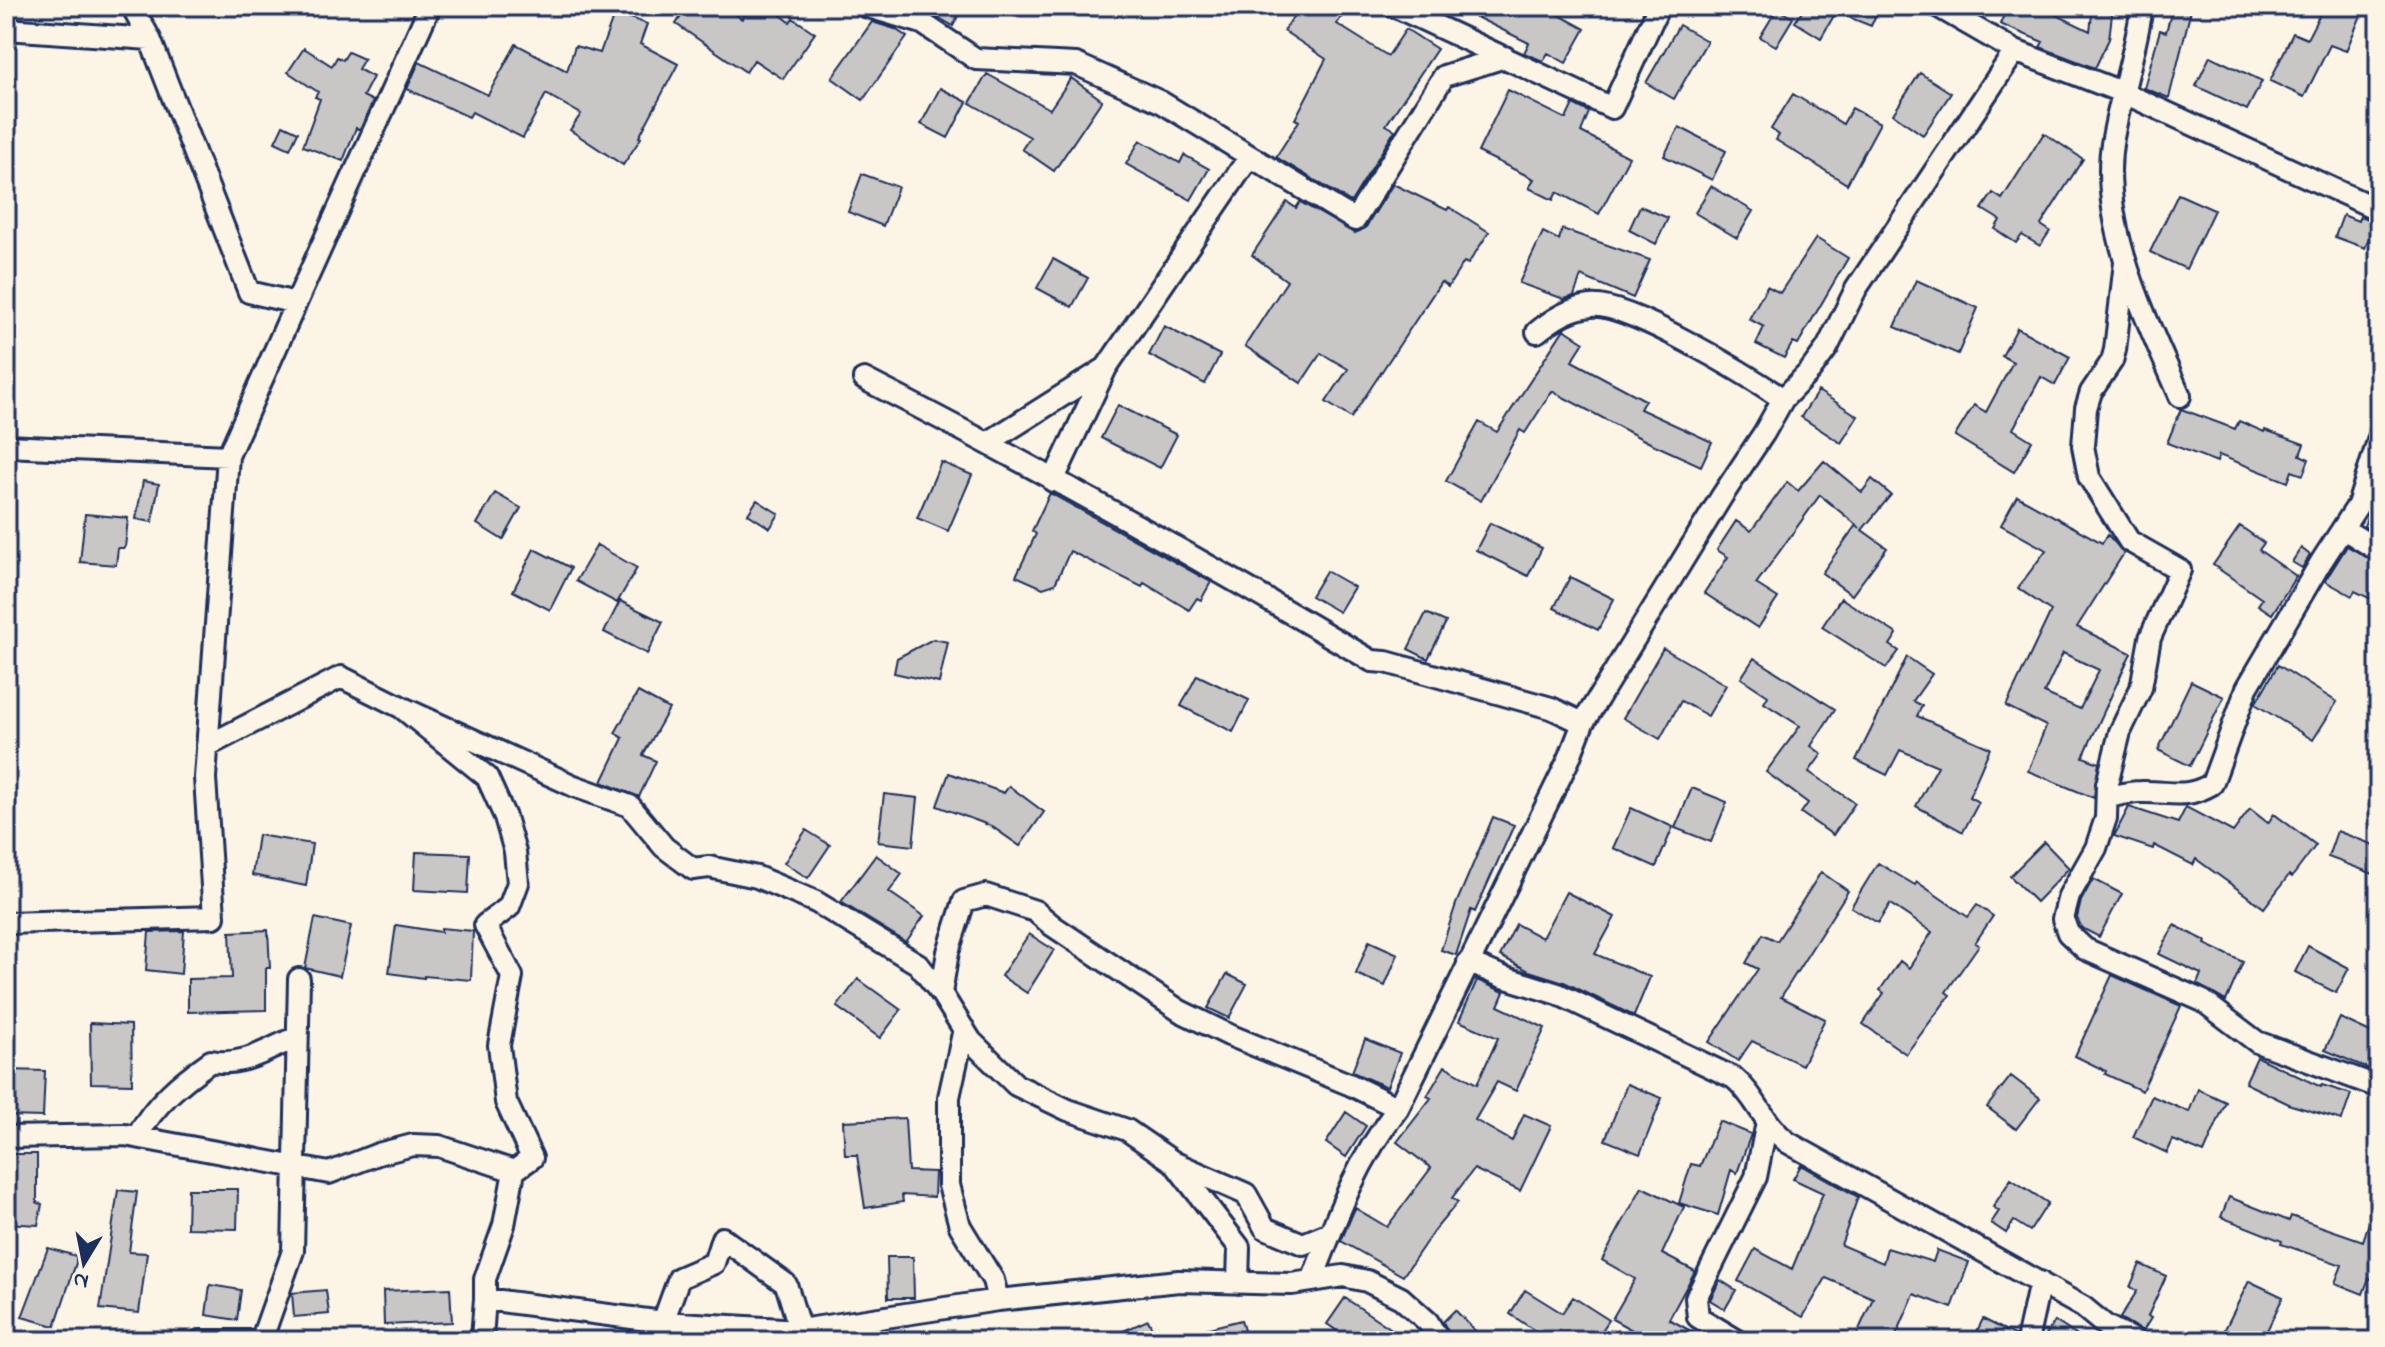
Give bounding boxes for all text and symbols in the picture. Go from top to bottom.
north arrow [44,1223,124,1303]
text: N [71,1263,91,1297]

